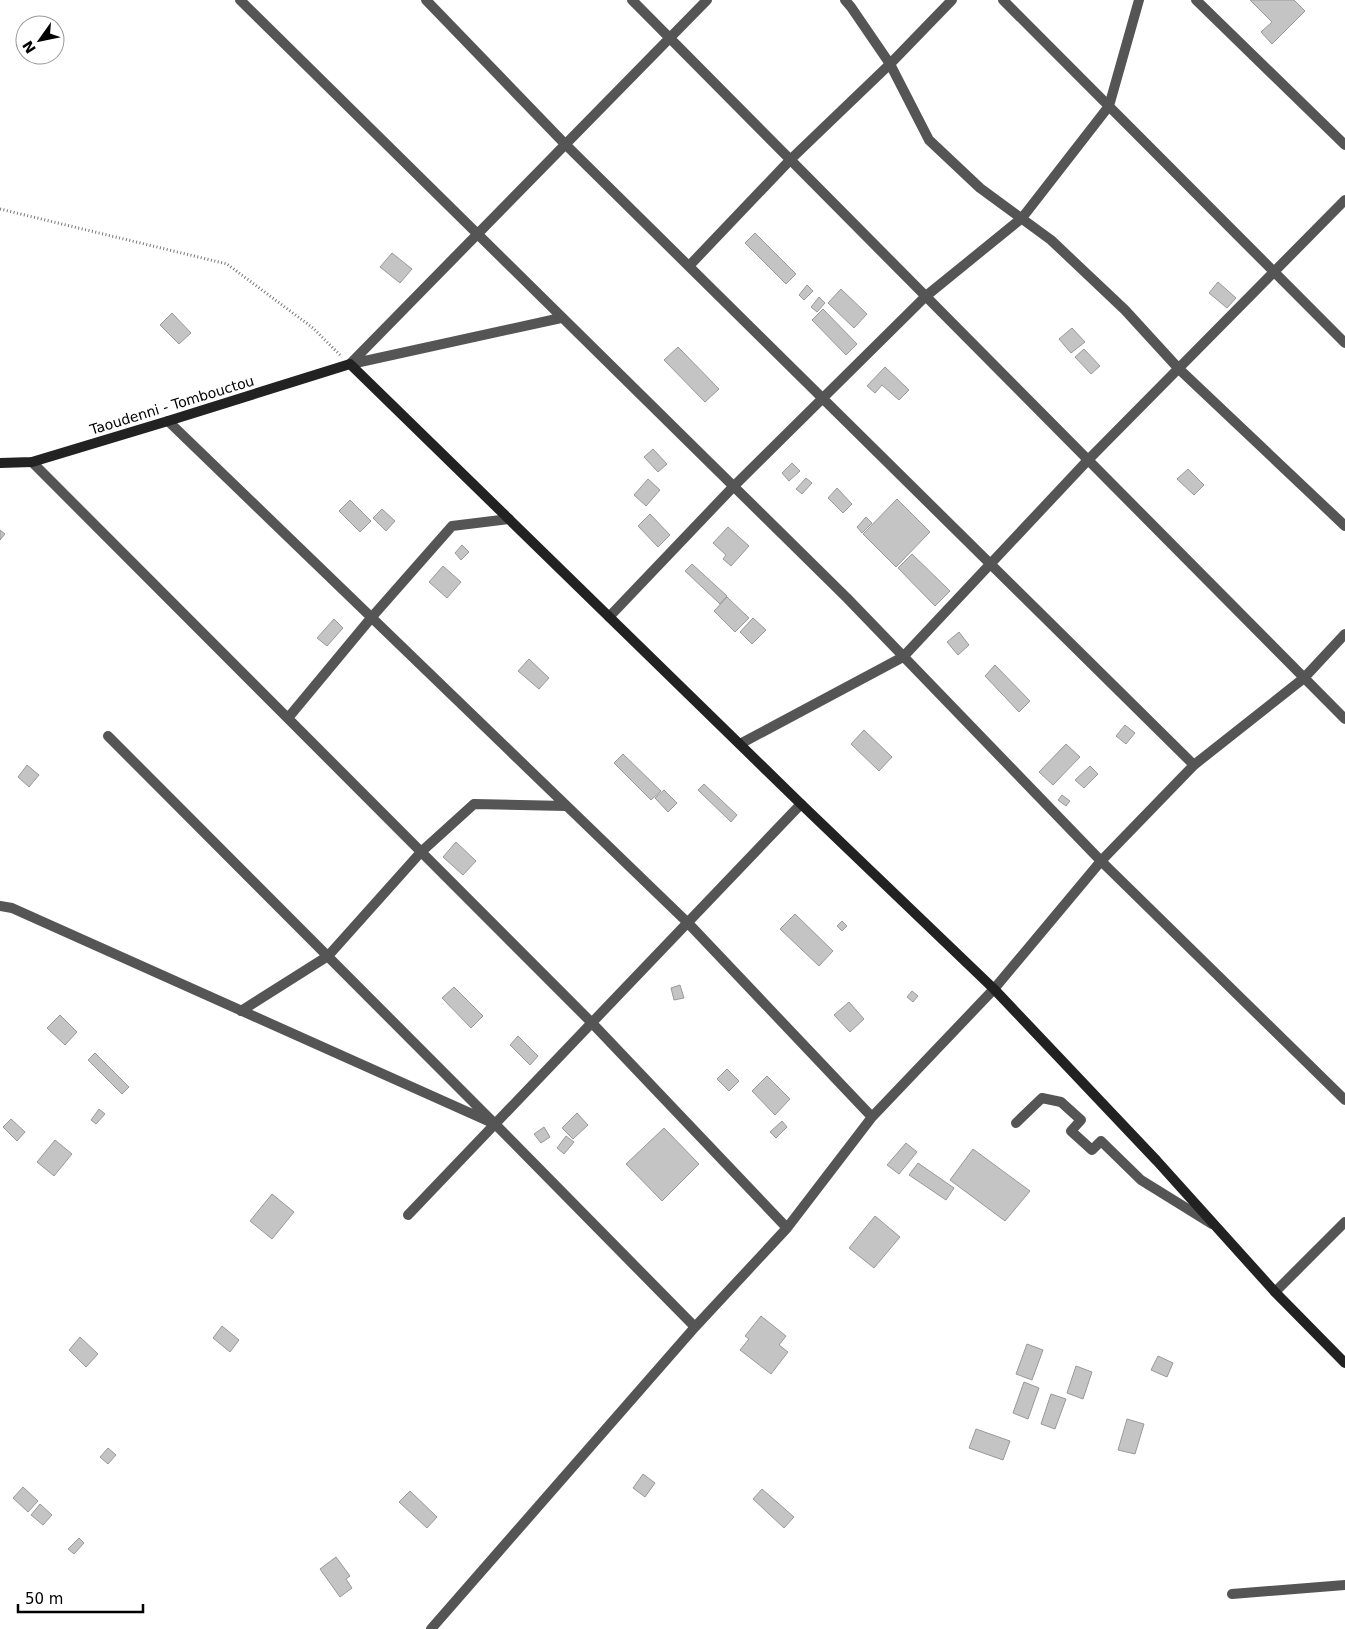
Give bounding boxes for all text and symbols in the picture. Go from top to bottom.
north arrow [15,15,65,65]
text: N [19,38,39,56]
street label: Taoudenni - Tombouctou [87,372,256,438]
scale bar [18,1582,142,1614]
text: 50 m [25,1590,63,1608]

